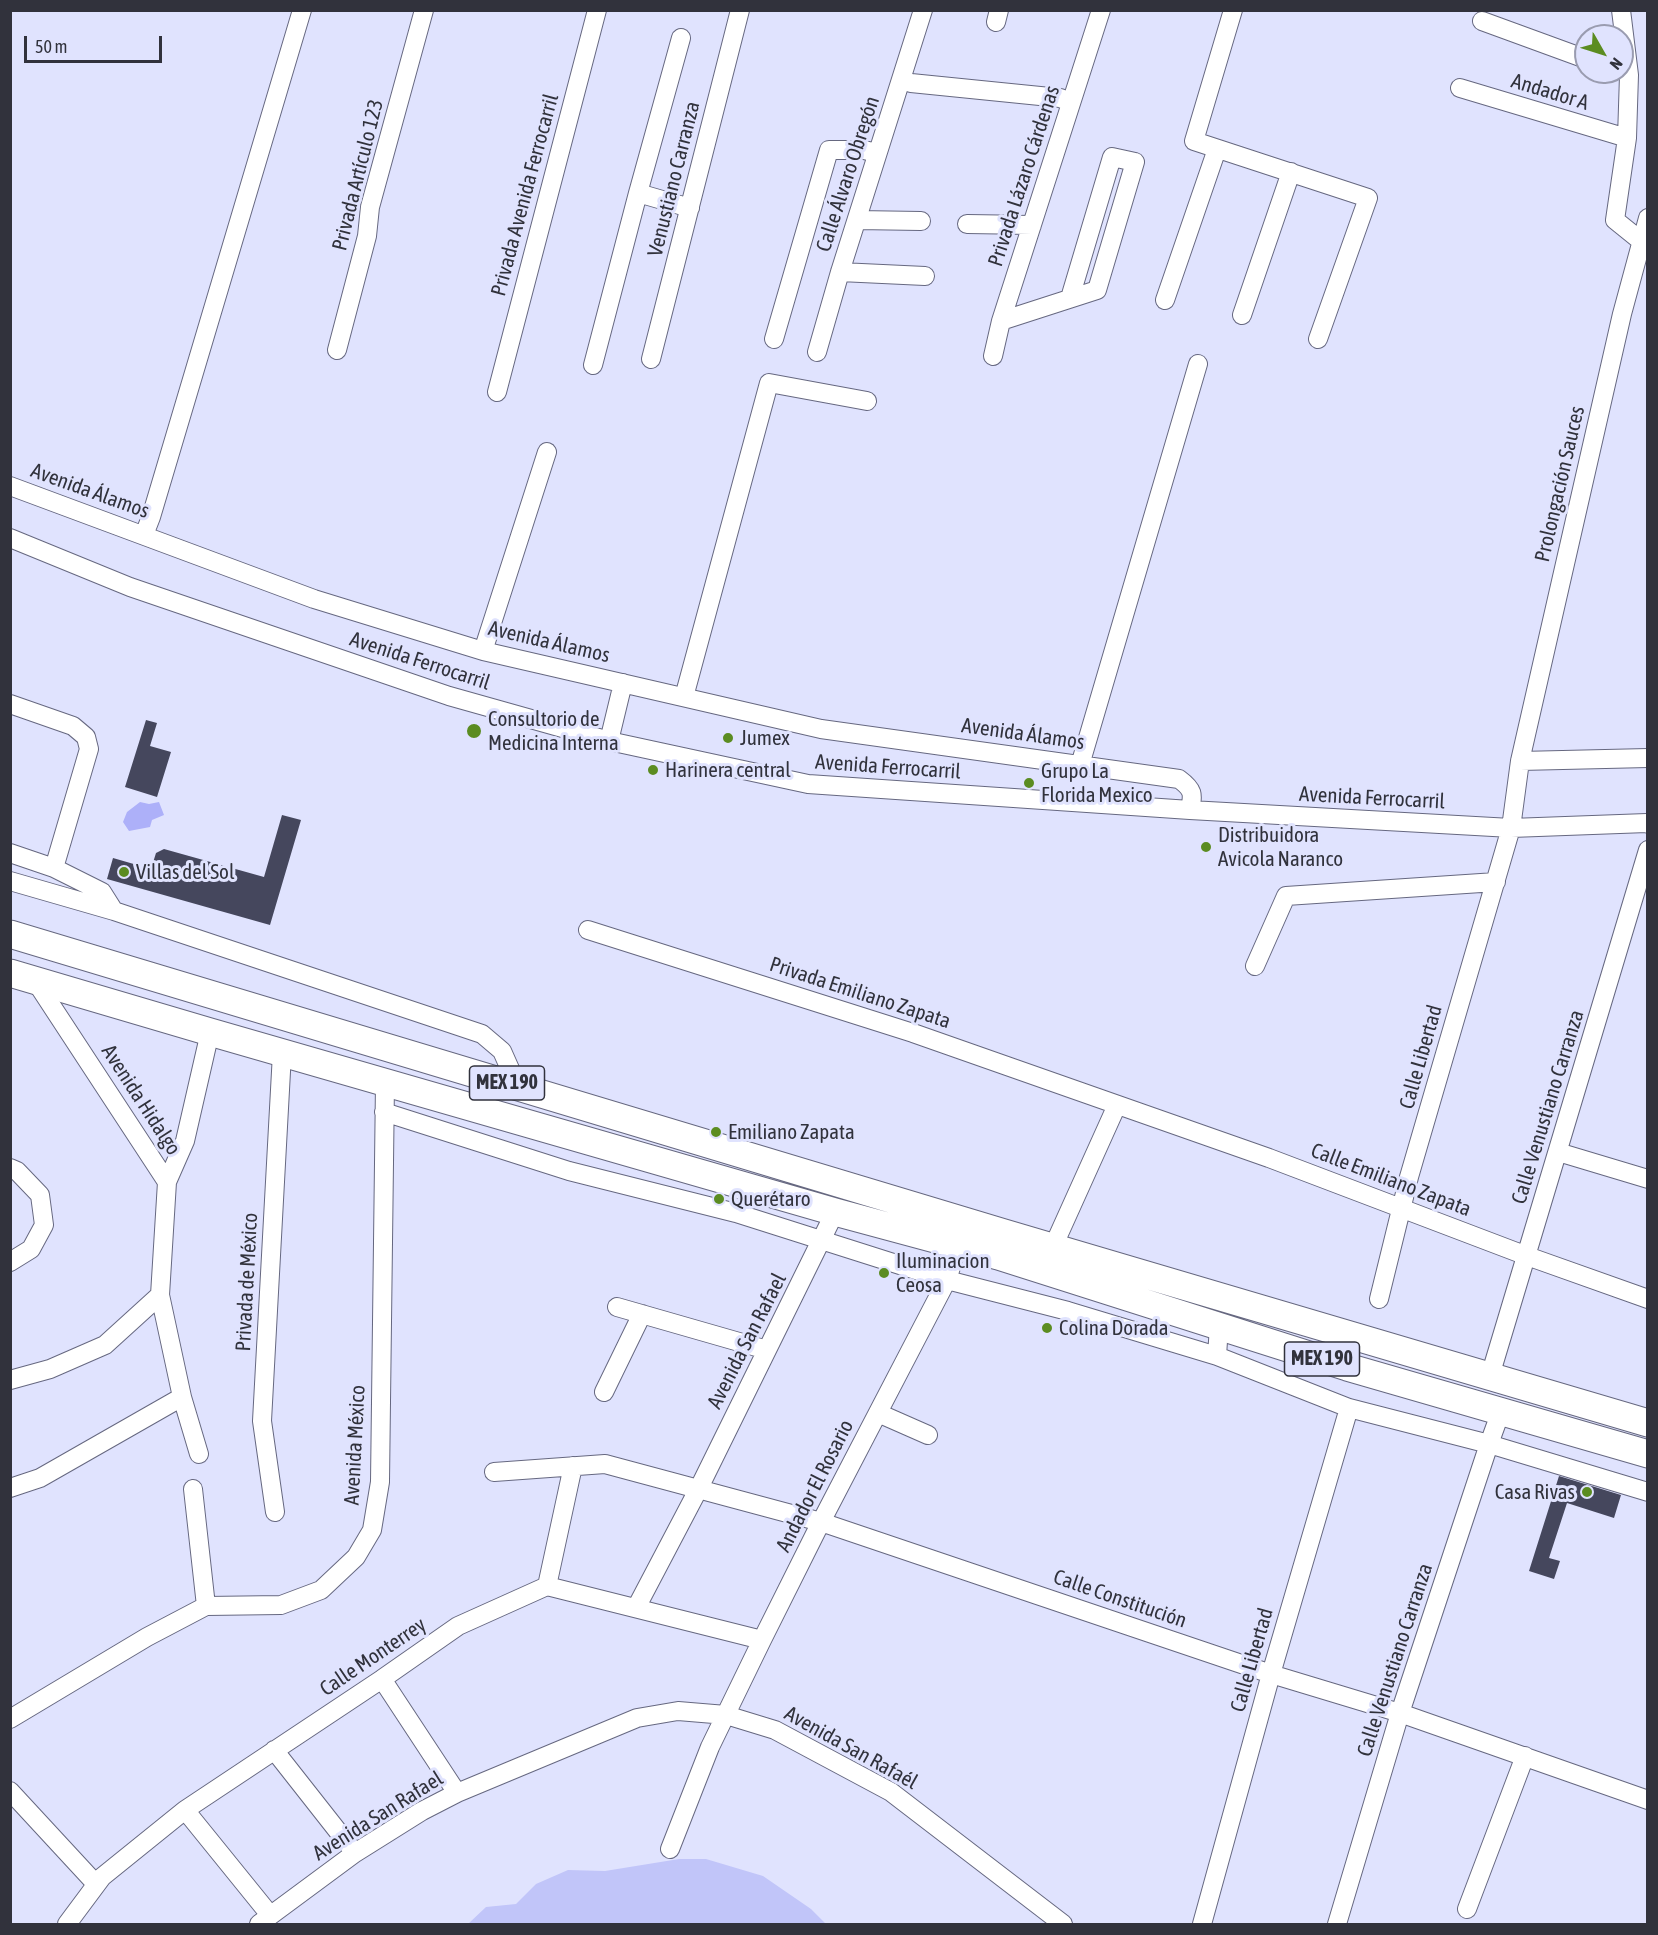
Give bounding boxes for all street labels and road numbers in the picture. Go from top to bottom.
street label: Andador A [1508,68,1592,116]
street label: Privada Lázaro Cárdenas [983,82,1065,270]
street label: Privada Avenida Ferrocarril [486,91,564,299]
street label: Calle Álvaro Obregón [811,93,885,255]
street label: Privada Artículo 123 [327,97,389,253]
street label: Venustiano Carranza [643,99,705,259]
street label: Prolongación Sauces [1530,404,1590,564]
street label: Avenida Álamos [27,458,153,524]
street label: Avenida Álamos [486,616,612,668]
street label: Avenida Ferrocarril [347,626,493,696]
street label: Avenida Álamos [960,713,1086,755]
street label: Avenida Ferrocarril [814,749,962,785]
street label: Avenida Ferrocarril [1298,782,1446,814]
street label: Privada Emiliano Zapata [766,952,954,1034]
street label: Calle Libertad [1394,1002,1448,1112]
street label: Calle Venustiano Carranza [1506,1007,1590,1207]
street label: Avenida Hidalgo [96,1040,186,1160]
road number: MEX 190 [470,1066,544,1100]
street label: Calle Emiliano Zapata [1307,1138,1475,1222]
street label: Privada de México [231,1212,263,1352]
street label: Avenida San Rafael [702,1269,792,1413]
road number: MEX 190 [1284,1342,1360,1376]
street label: Avenida México [339,1384,371,1506]
street label: Andador El Rosario [771,1416,859,1556]
street label: Calle Venustiano Carranza [1352,1560,1438,1760]
street label: Calle Constitución [1050,1564,1190,1634]
street label: Calle Libertad [1225,1605,1279,1715]
street label: Calle Monterrey [315,1612,431,1702]
street label: Avenida San Rafaél [780,1701,922,1795]
street label: Avenida San Rafael [308,1766,448,1866]

